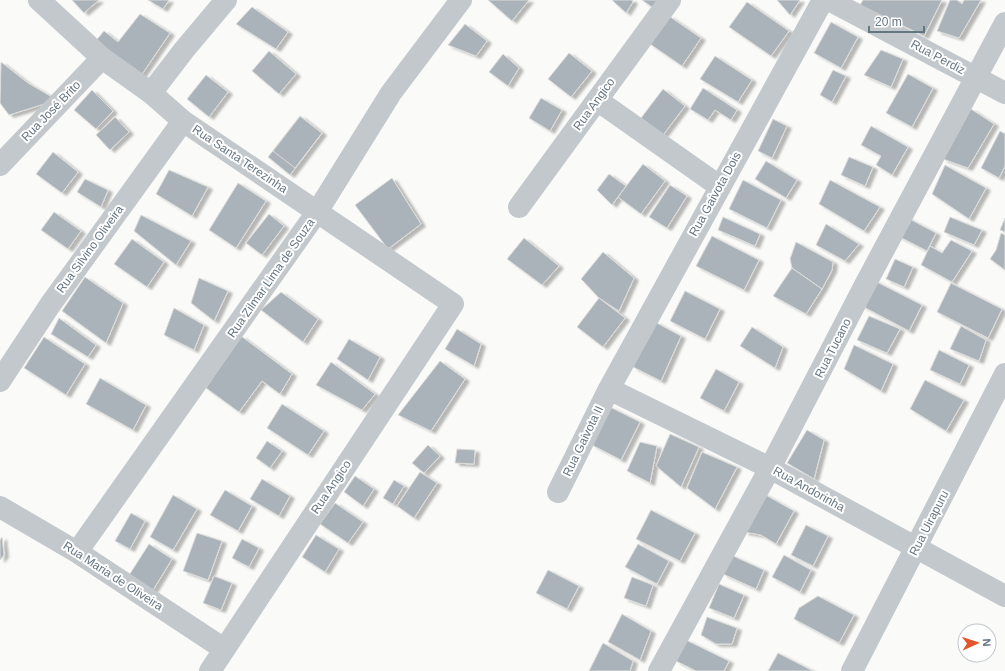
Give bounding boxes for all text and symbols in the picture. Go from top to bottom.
scale bar [869,8,924,34]
text: 20 m [875,15,902,29]
street label: Rua Perdiz [909,37,967,77]
street label: Rua Angico [570,75,618,133]
street label: Rua José Brito [19,78,84,144]
street label: Rua Santa Terezinha [190,122,291,196]
street label: Rua Gaivota Dois [686,149,744,239]
street label: Rua Silvino Oliveira [54,202,127,295]
street label: Rua Zilmar Lima de Souza [225,216,318,340]
street label: Rua Tucano [812,316,854,380]
street label: Rua Gaivota II [560,403,606,479]
street label: Rua Angico [308,457,354,516]
street label: Rua Andorinha [771,464,847,515]
street label: Rua Uirapuru [907,488,951,558]
street label: Rua Maria de Oliveira [61,539,166,614]
north arrow [957,623,997,663]
text: N [981,638,993,647]

